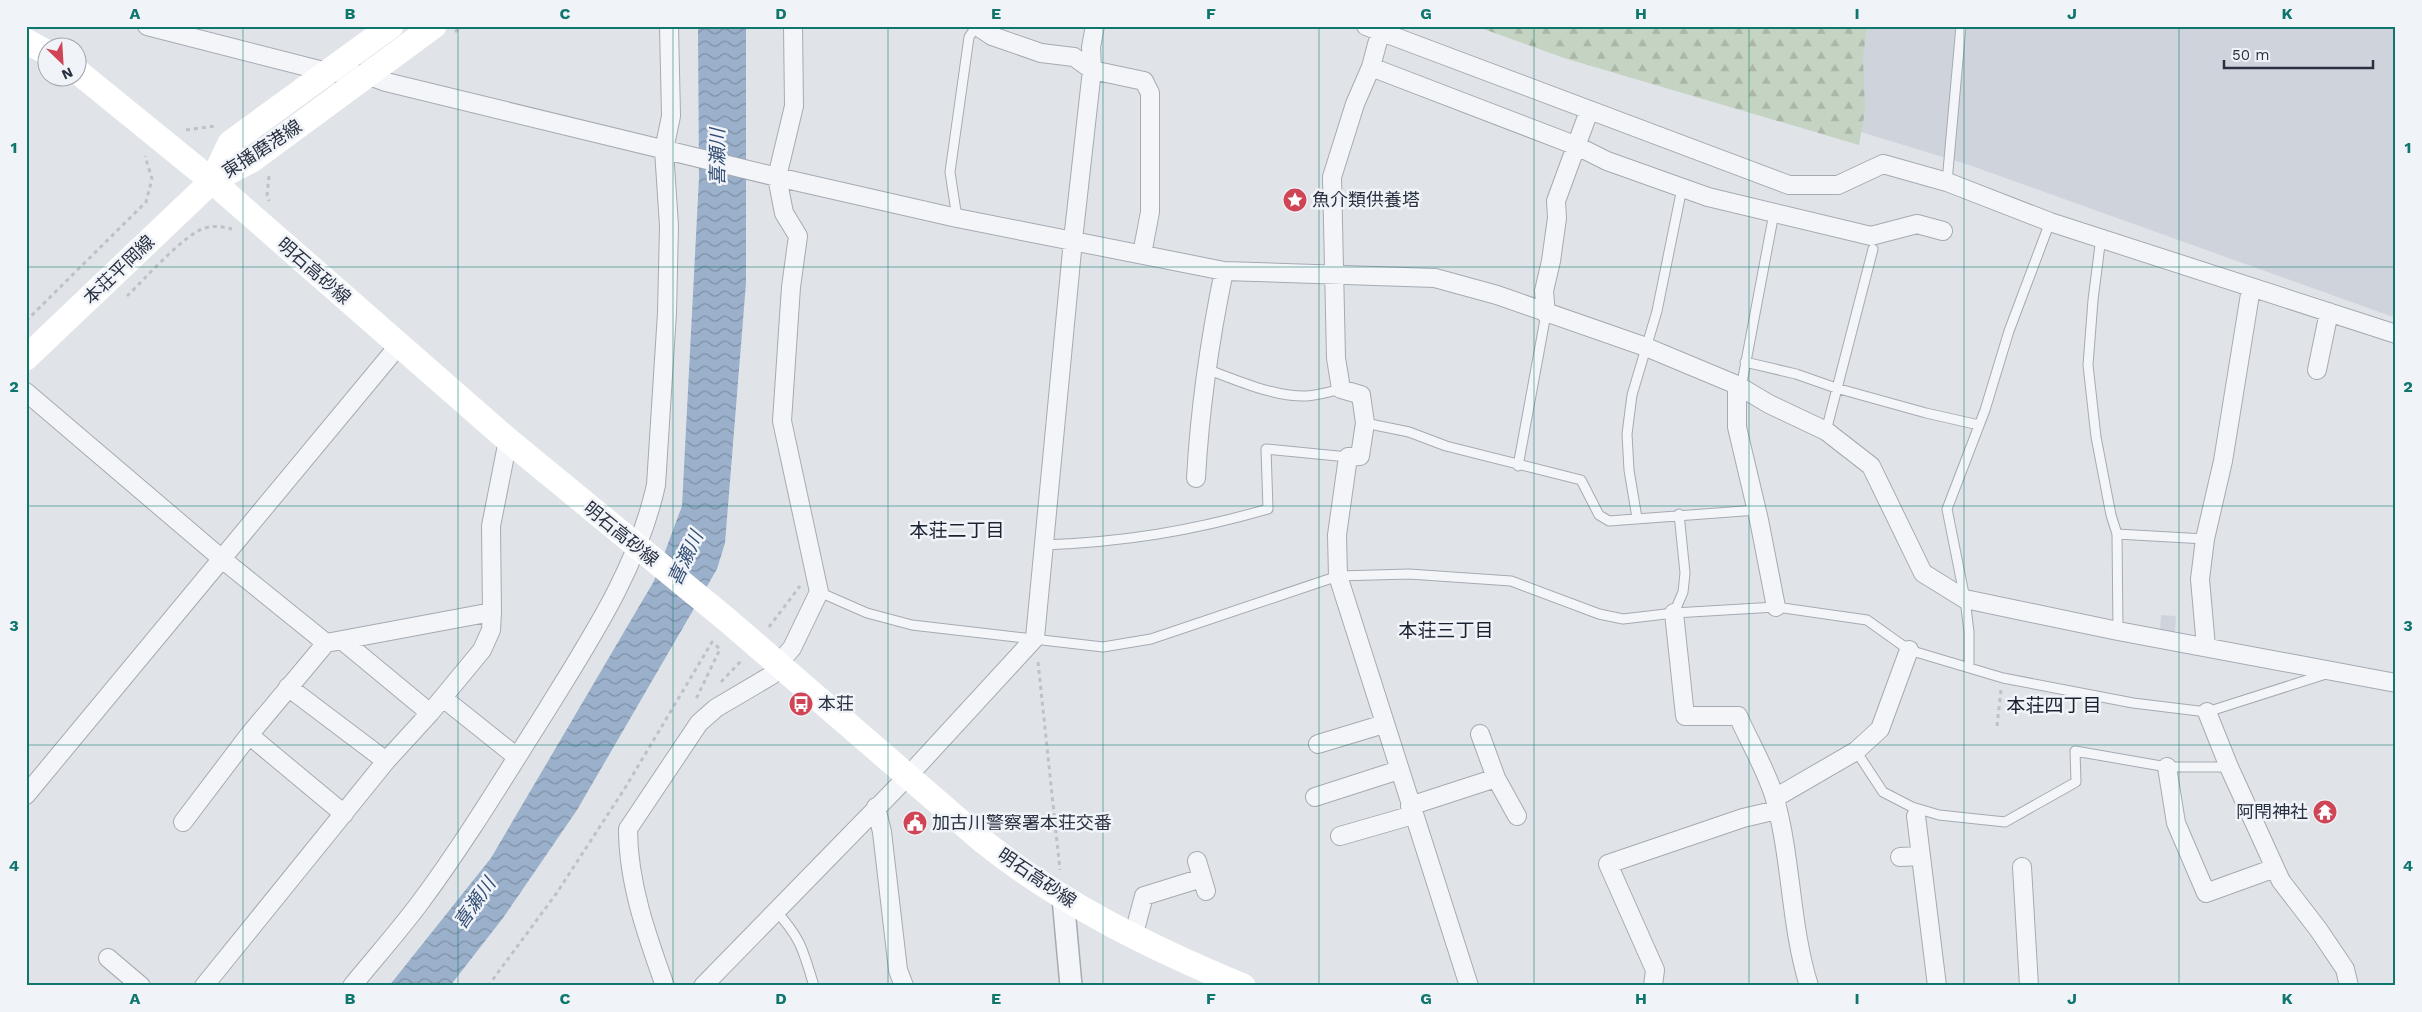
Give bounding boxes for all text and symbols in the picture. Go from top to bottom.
text: A [130,4,141,23]
text: B [345,4,356,23]
text: C [560,4,571,23]
text: D [775,4,787,23]
text: E [991,4,1001,23]
text: F [1206,4,1216,23]
text: G [1420,4,1432,23]
text: H [1635,4,1647,23]
text: I [1854,4,1860,23]
text: J [2067,4,2077,23]
text: K [2281,4,2293,23]
north arrow [38,38,88,88]
scale bar [2224,38,2373,70]
text: 50 m [2232,46,2269,64]
text: N [59,64,76,83]
street label: 東播磨港線 [218,115,305,182]
water label: 喜瀬川 [706,127,729,186]
text: 1 [11,138,17,157]
text: 1 [2405,138,2411,157]
place icon: 魚介類供養塔 [1282,187,1308,213]
place label: 魚介類供養塔 [1312,189,1420,210]
street label: 本荘平岡線 [79,231,158,308]
street label: 明石高砂線 [273,233,355,308]
text: 2 [9,377,19,396]
text: 2 [2403,377,2413,396]
street label: 明石高砂線 [580,497,663,570]
district label: 本荘二丁目 [909,519,1005,542]
water label: 喜瀬川 [663,526,709,589]
text: 3 [9,616,19,635]
text: 3 [2403,616,2413,635]
district label: 本荘三丁目 [1398,619,1494,642]
bus stop icon: 本荘 [788,691,814,717]
place label: 本荘 [818,693,854,714]
district label: 本荘四丁目 [2006,694,2102,717]
temple icon: 阿閇神社 [2312,799,2338,825]
place label: 阿閇神社 [2236,801,2308,822]
public building icon: 加古川警察署本荘交番 [902,810,928,836]
place label: 加古川警察署本荘交番 [932,812,1112,833]
street label: 明石高砂線 [994,844,1080,911]
text: 4 [9,856,19,875]
text: 4 [2403,856,2413,875]
water label: 喜瀬川 [449,872,501,933]
text: A [130,989,141,1008]
text: B [345,989,356,1008]
text: C [560,989,571,1008]
text: D [775,989,787,1008]
text: E [991,989,1001,1008]
text: F [1206,989,1216,1008]
text: G [1420,989,1432,1008]
text: H [1635,989,1647,1008]
text: I [1854,989,1860,1008]
text: J [2067,989,2077,1008]
text: K [2281,989,2293,1008]

